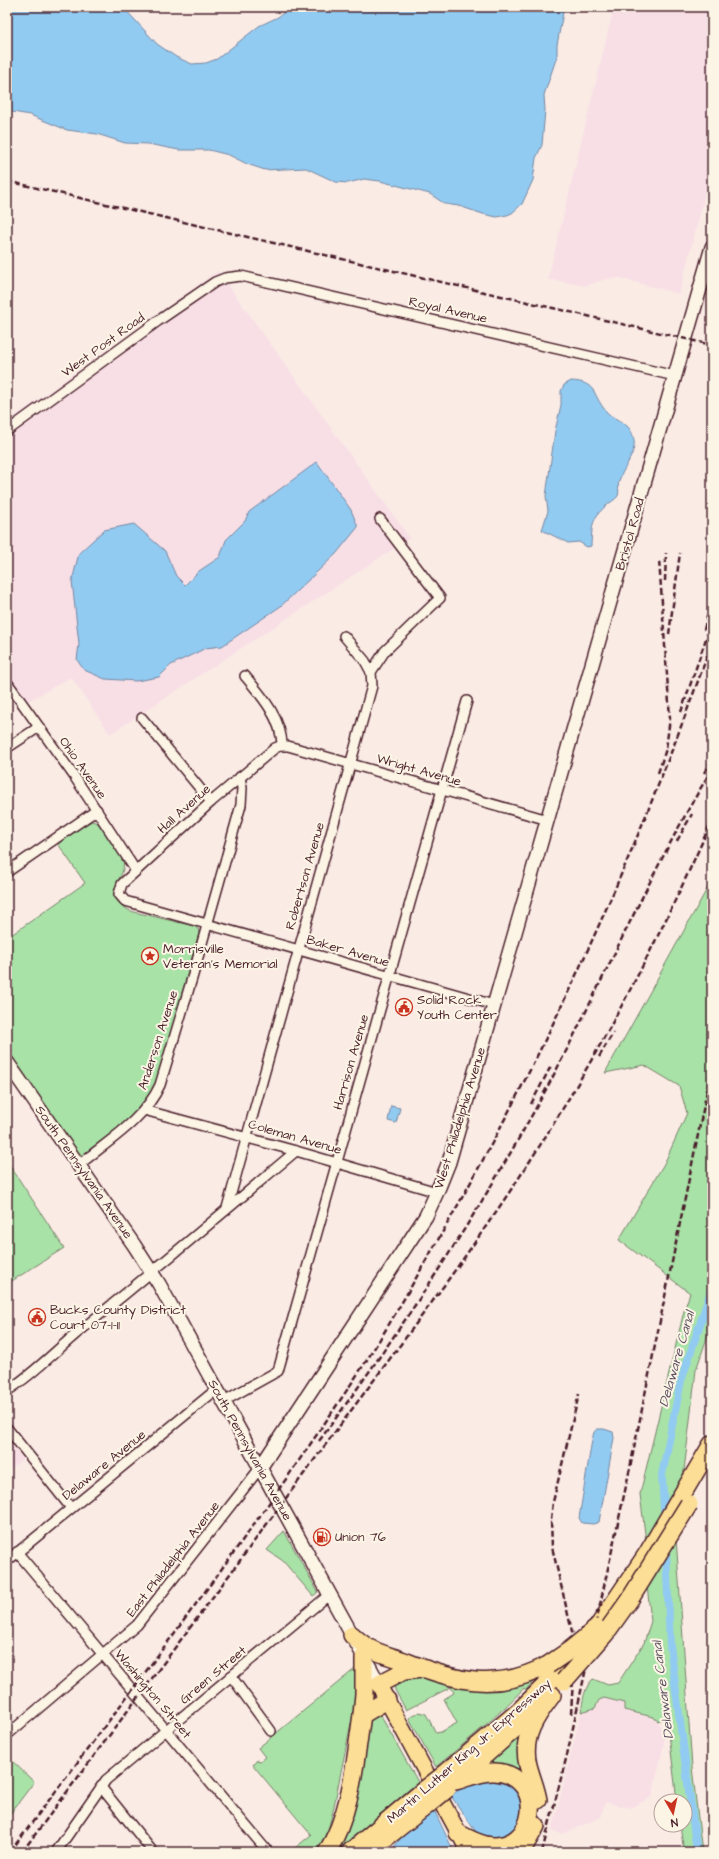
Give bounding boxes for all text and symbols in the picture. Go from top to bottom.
street label: Royal Avenue [407,292,489,329]
street label: West Post Road [58,309,148,381]
street label: Bristol Road [611,495,649,572]
street label: Ohio Avenue [55,733,111,803]
street label: Wright Avenue [374,749,463,792]
street label: Hall Avenue [153,780,215,838]
street label: Robertson Avenue [281,820,329,932]
street label: Baker Avenue [304,931,392,971]
place label: Morrisville Veteran's Memorial [163,940,278,973]
place icon: Morrisville Veteran's Memorial [140,946,160,966]
street label: Anderson Avenue [133,988,183,1092]
place label: Solid Rock Youth Center [417,991,497,1024]
public building icon: Solid Rock Youth Center [394,997,414,1017]
street label: Harrison Avenue [329,1012,373,1112]
street label: West Philadelphia Avenue [430,1045,490,1191]
street label: South Pennsylvania Avenue [30,1102,137,1243]
street label: Coleman Avenue [246,1115,344,1159]
place label: Bucks County District Court 07-1-11 [50,1301,187,1334]
public building icon: Bucks County District Court 07-1-11 [27,1307,47,1327]
water label: Delaware Canal [654,1307,701,1409]
street label: South Pennsylvania Avenue [203,1376,296,1524]
street label: Delaware Avenue [58,1426,150,1504]
street label: East Philadelphia Avenue [122,1497,224,1621]
fuel station icon: Union 76 [312,1527,332,1547]
place label: Union 76 [335,1528,386,1546]
water label: Delaware Canal [647,1638,679,1740]
street label: Green Street [176,1641,251,1708]
street label: Washington Street [110,1646,196,1744]
street label: Martin Luther King Jr. Expressway [383,1675,556,1828]
north arrow [653,1793,693,1833]
text: N [670,1814,679,1830]

